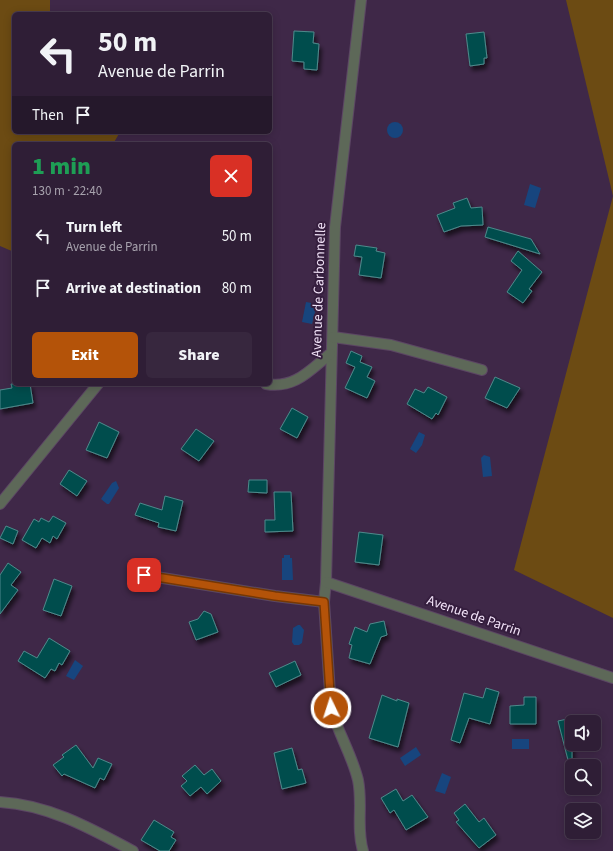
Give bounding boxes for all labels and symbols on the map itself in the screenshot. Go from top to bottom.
street label: Avenue de Carbonnelle [307,222,331,358]
pin [127,558,161,592]
street label: Avenue de Parrin [424,590,524,642]
position arrow [310,687,352,729]

